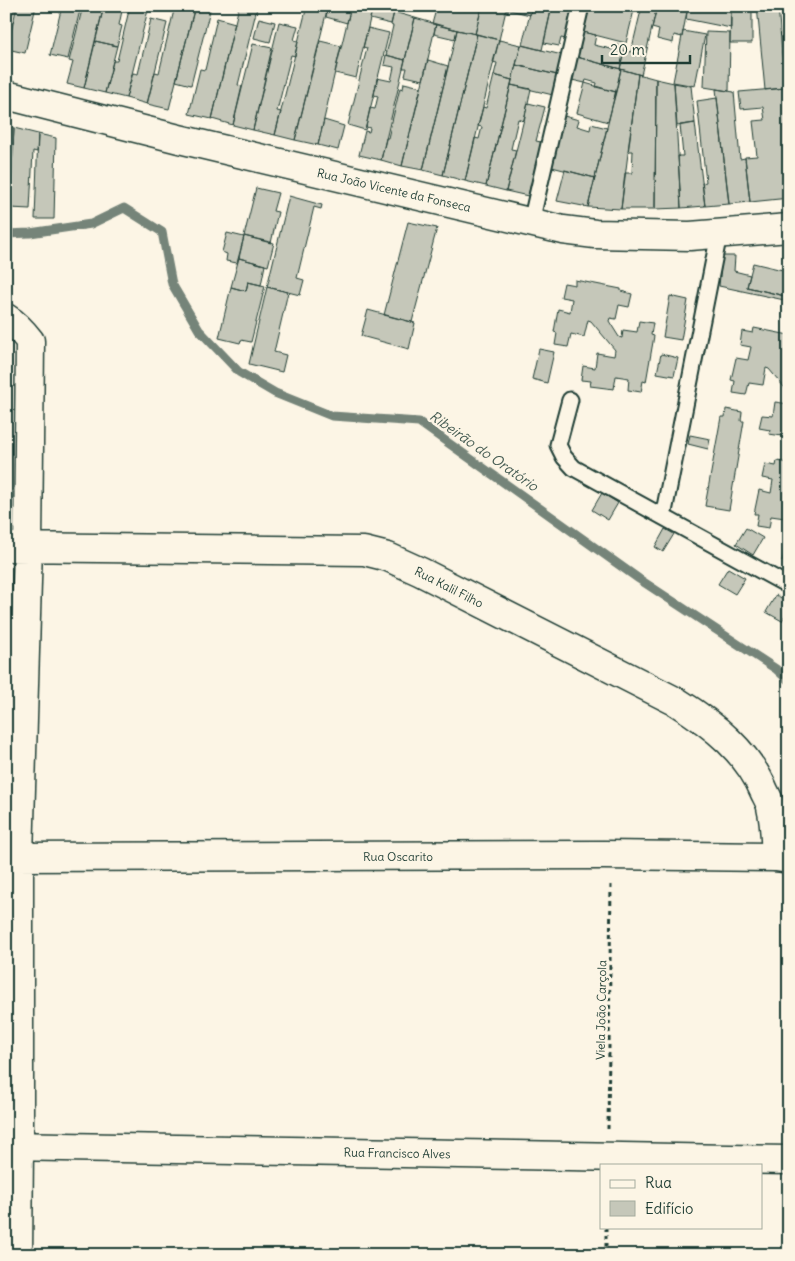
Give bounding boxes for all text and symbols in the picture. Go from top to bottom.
scale bar [602,32,690,64]
text: 20 m [610,40,645,59]
street label: Rua João Vicente da Fonseca [316,165,473,215]
water label: Ribeirão do Oratório [426,407,543,496]
street label: Rua Kalil Filho [412,563,486,611]
street label: Rua Oscarito [363,849,433,864]
street label: Viela João Carçola [593,960,609,1060]
street label: Rua Francisco Alves [343,1145,451,1161]
legend [600,1164,762,1228]
text: Rua [645,1173,672,1192]
text: Edifício [645,1199,693,1218]

